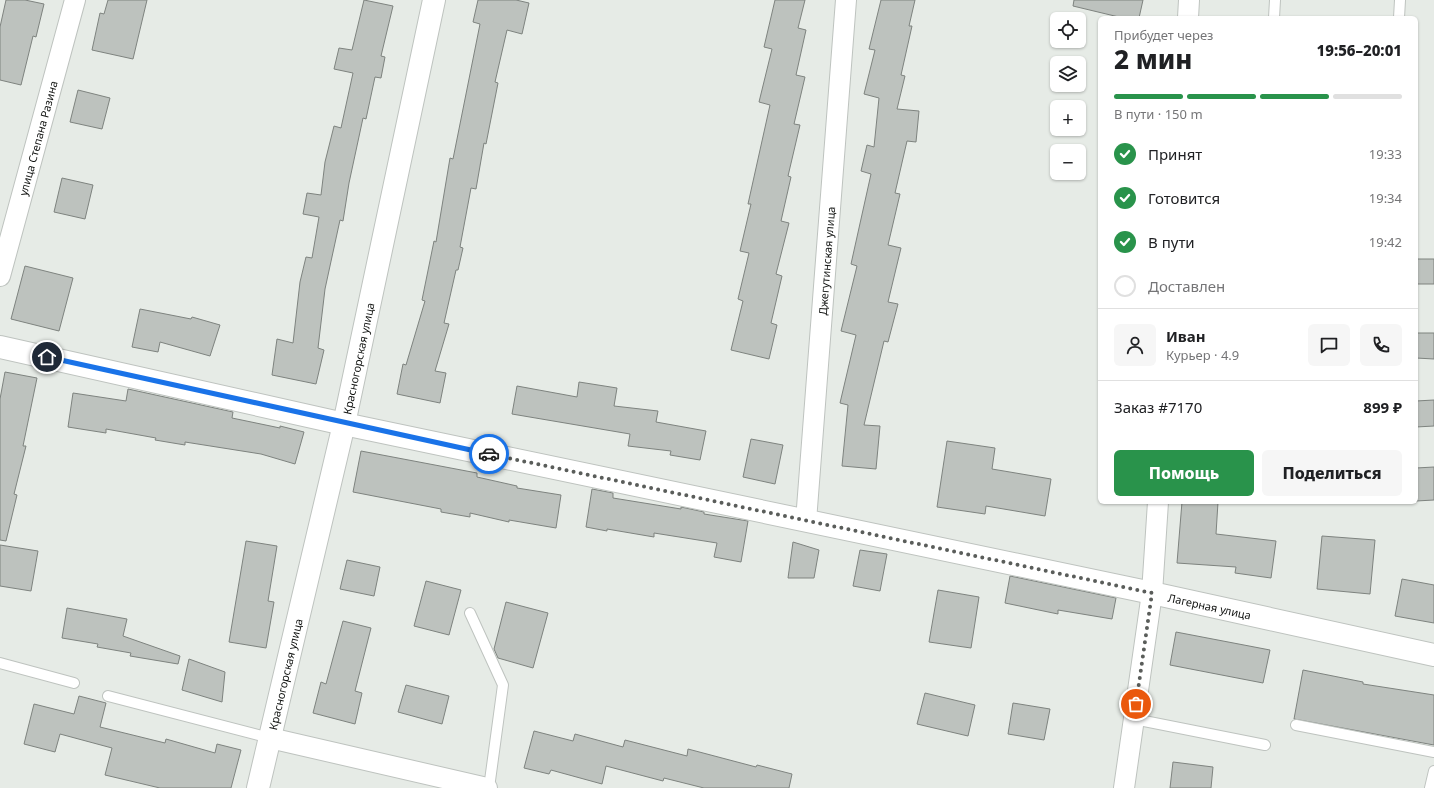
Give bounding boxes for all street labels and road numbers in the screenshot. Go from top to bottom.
street label: улица Степана Разина [15,79,60,197]
street label: Джегутинская улица [814,206,838,316]
street label: Красногорская улица [339,301,377,416]
street label: Лагерная улица [1167,589,1253,622]
street label: Красногорская улица [264,617,305,731]

